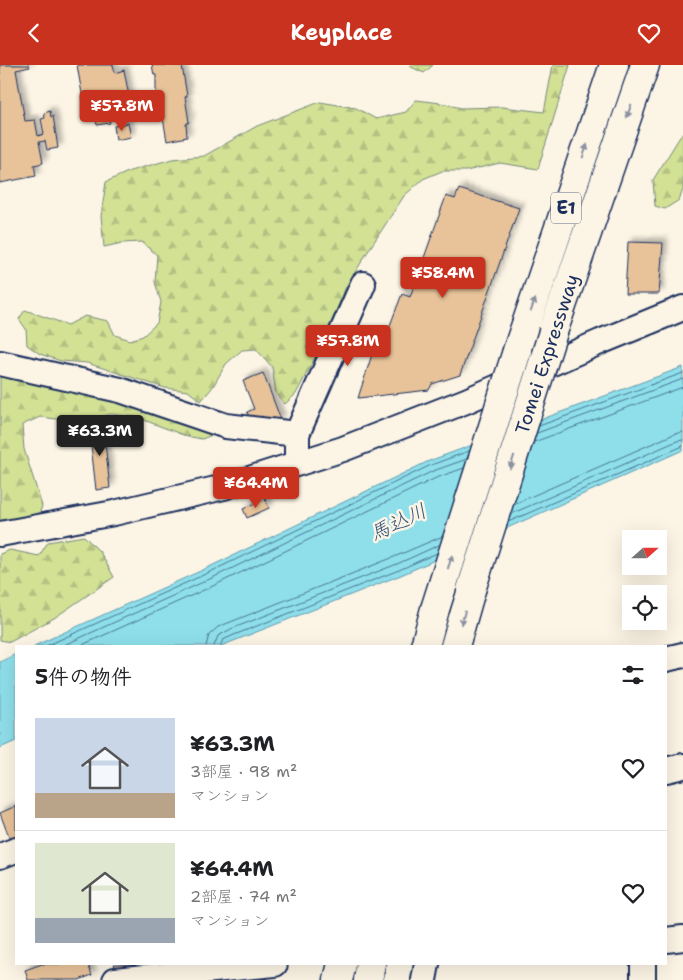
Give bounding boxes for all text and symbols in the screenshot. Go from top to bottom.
text: Keyplace [291,18,392,47]
icon: back [20,19,48,47]
icon: heart [635,19,663,47]
pin: ¥57.8M [81,89,163,132]
text: ¥57.8M [91,95,153,116]
one-way arrow [625,104,633,119]
one-way arrow [581,143,589,158]
road number: E1 [551,193,581,223]
pin: ¥58.4M [402,257,484,299]
text: ¥58.4M [411,262,475,283]
street label: Tomei Expressway [509,271,585,437]
one-way arrow [529,297,537,312]
pin: ¥57.8M [307,325,389,367]
text: ¥57.8M [317,330,379,351]
pin: ¥63.3M [59,415,141,457]
text: ¥63.3M [68,420,132,441]
one-way arrow [507,455,515,470]
pin: ¥64.4M [215,467,297,509]
text: ¥64.4M [224,472,288,493]
water label: 馬込川 [365,498,431,546]
north arrow [622,530,668,575]
map controls [622,530,667,630]
one-way arrow [446,554,454,569]
button: locate [622,585,667,630]
one-way arrow [459,611,467,626]
icon: filters [619,661,647,689]
text: 5件の物件 [35,663,132,691]
text: ¥63.3M [190,730,275,758]
icon: home [75,738,135,798]
icon: heart [619,754,647,782]
text: 3部屋 · 98 m² [190,761,297,782]
text: マンション [190,785,269,806]
text: ¥64.4M [190,855,274,883]
icon: home [75,863,135,923]
icon: heart [619,879,647,907]
text: 2部屋 · 74 m² [190,886,297,907]
text: マンション [190,910,269,931]

